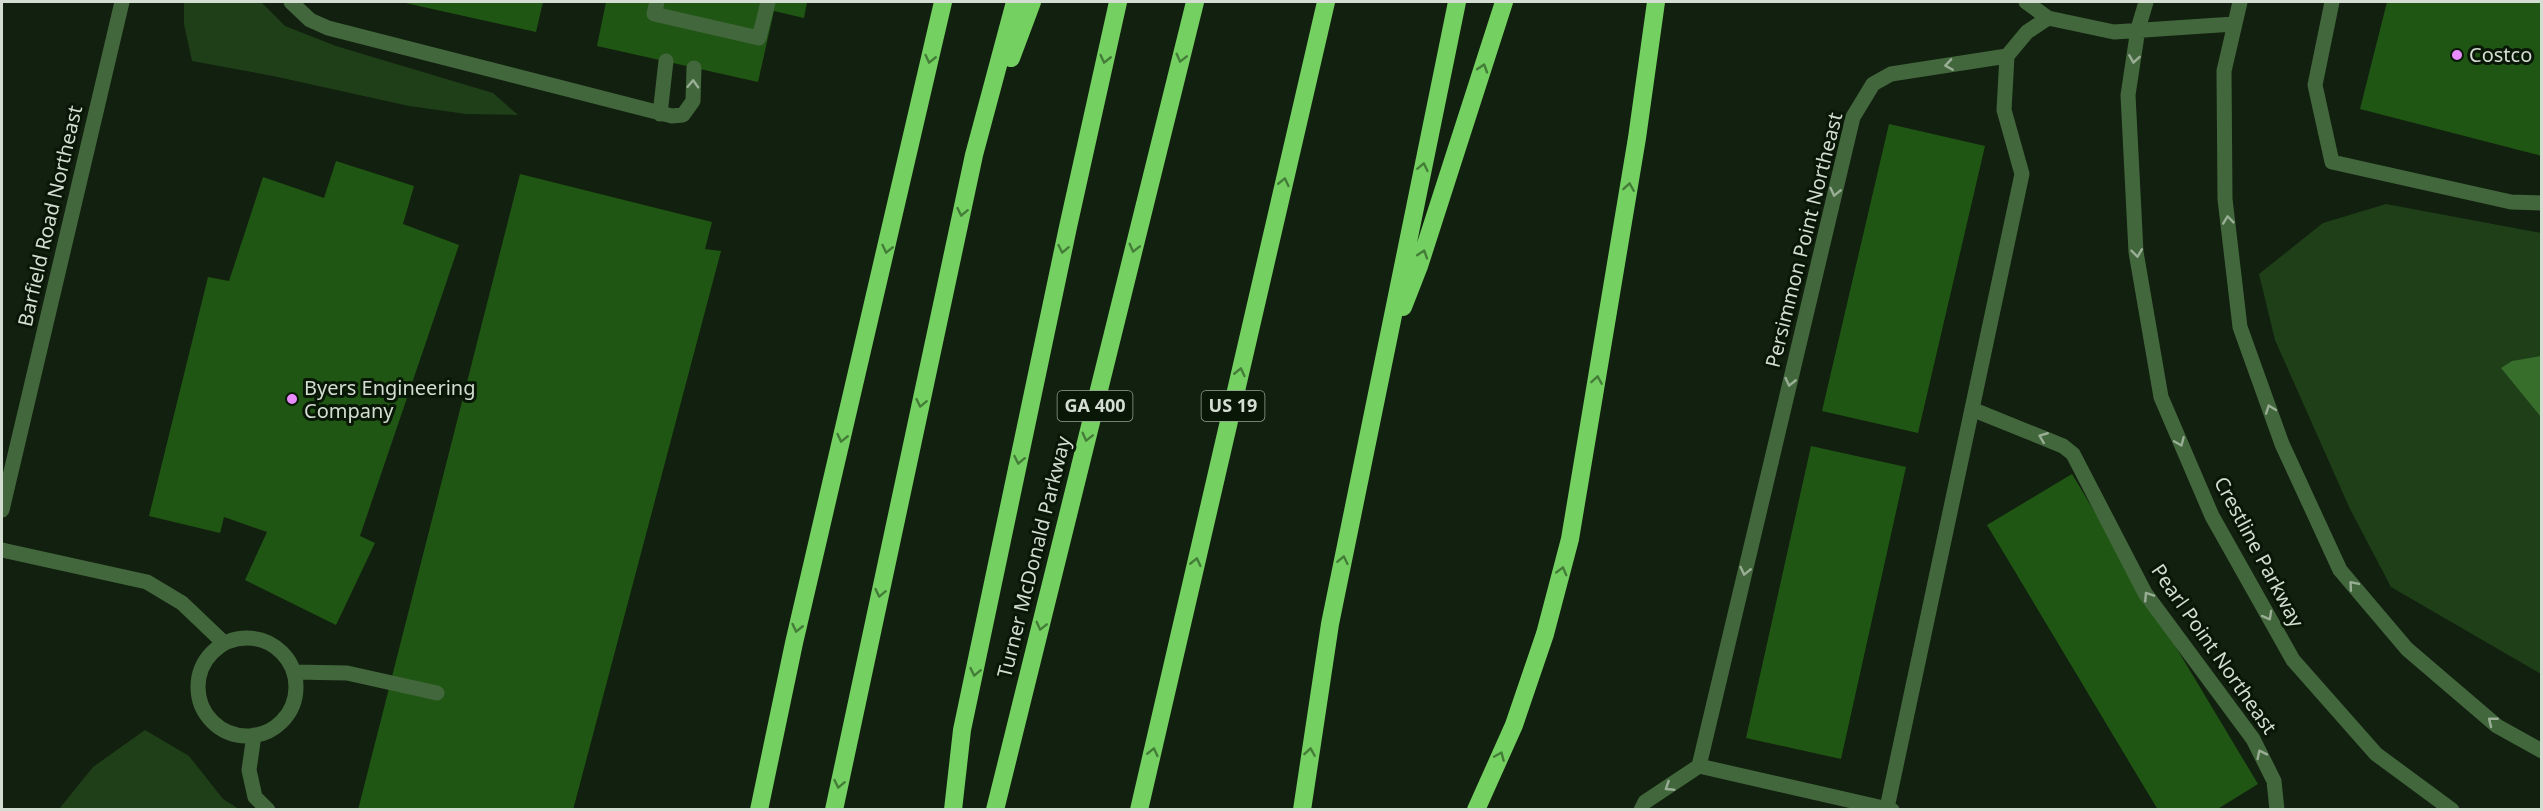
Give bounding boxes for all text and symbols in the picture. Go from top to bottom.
place label: Costco [2469,41,2532,68]
marker: Costco [2450,48,2464,62]
one-way arrow [925,53,938,63]
one-way arrow [1100,53,1113,63]
one-way arrow [1175,53,1188,63]
one-way arrow [2128,54,2140,63]
one-way arrow [1945,59,1954,71]
one-way arrow [1476,63,1488,74]
one-way arrow [687,79,699,88]
street label: Barfield Road Northeast [11,103,88,329]
street label: Persimmon Point Northeast [1759,109,1848,370]
one-way arrow [1416,162,1429,172]
one-way arrow [1277,178,1290,188]
one-way arrow [1622,183,1634,192]
one-way arrow [1830,187,1843,197]
one-way arrow [956,207,969,217]
one-way arrow [2222,216,2235,225]
one-way arrow [1129,242,1142,252]
one-way arrow [881,243,894,253]
one-way arrow [1057,244,1070,254]
one-way arrow [2130,248,2143,257]
one-way arrow [1416,249,1428,260]
one-way arrow [1233,368,1246,378]
place label: Byers Engineering Company [304,374,475,424]
one-way arrow [1590,375,1602,384]
one-way arrow [1785,376,1798,386]
road number: GA 400 [1058,391,1132,421]
road number: US 19 [1202,391,1264,421]
marker: Byers Engineering Company [285,392,299,406]
one-way arrow [915,398,928,408]
one-way arrow [2264,404,2277,415]
one-way arrow [1082,432,1095,442]
one-way arrow [2038,432,2049,444]
one-way arrow [836,433,849,443]
street label: Turner McDonald Parkway [990,433,1077,680]
one-way arrow [2173,436,2185,447]
one-way arrow [1013,455,1026,465]
street label: Crestline Parkway [2208,472,2311,633]
one-way arrow [1336,555,1349,565]
one-way arrow [1189,558,1202,568]
street label: Pearl Point Northeast [2145,558,2283,739]
one-way arrow [1554,566,1567,576]
one-way arrow [1740,566,1753,576]
one-way arrow [2349,581,2360,592]
one-way arrow [874,588,887,598]
one-way arrow [2143,592,2155,602]
one-way arrow [2261,610,2272,620]
one-way arrow [1035,621,1048,631]
one-way arrow [792,623,805,633]
one-way arrow [969,667,982,677]
one-way arrow [2488,717,2499,728]
one-way arrow [1303,747,1315,756]
one-way arrow [1145,748,1158,758]
one-way arrow [2257,750,2268,761]
one-way arrow [1493,751,1505,762]
one-way arrow [833,779,846,789]
one-way arrow [1664,779,1675,790]

